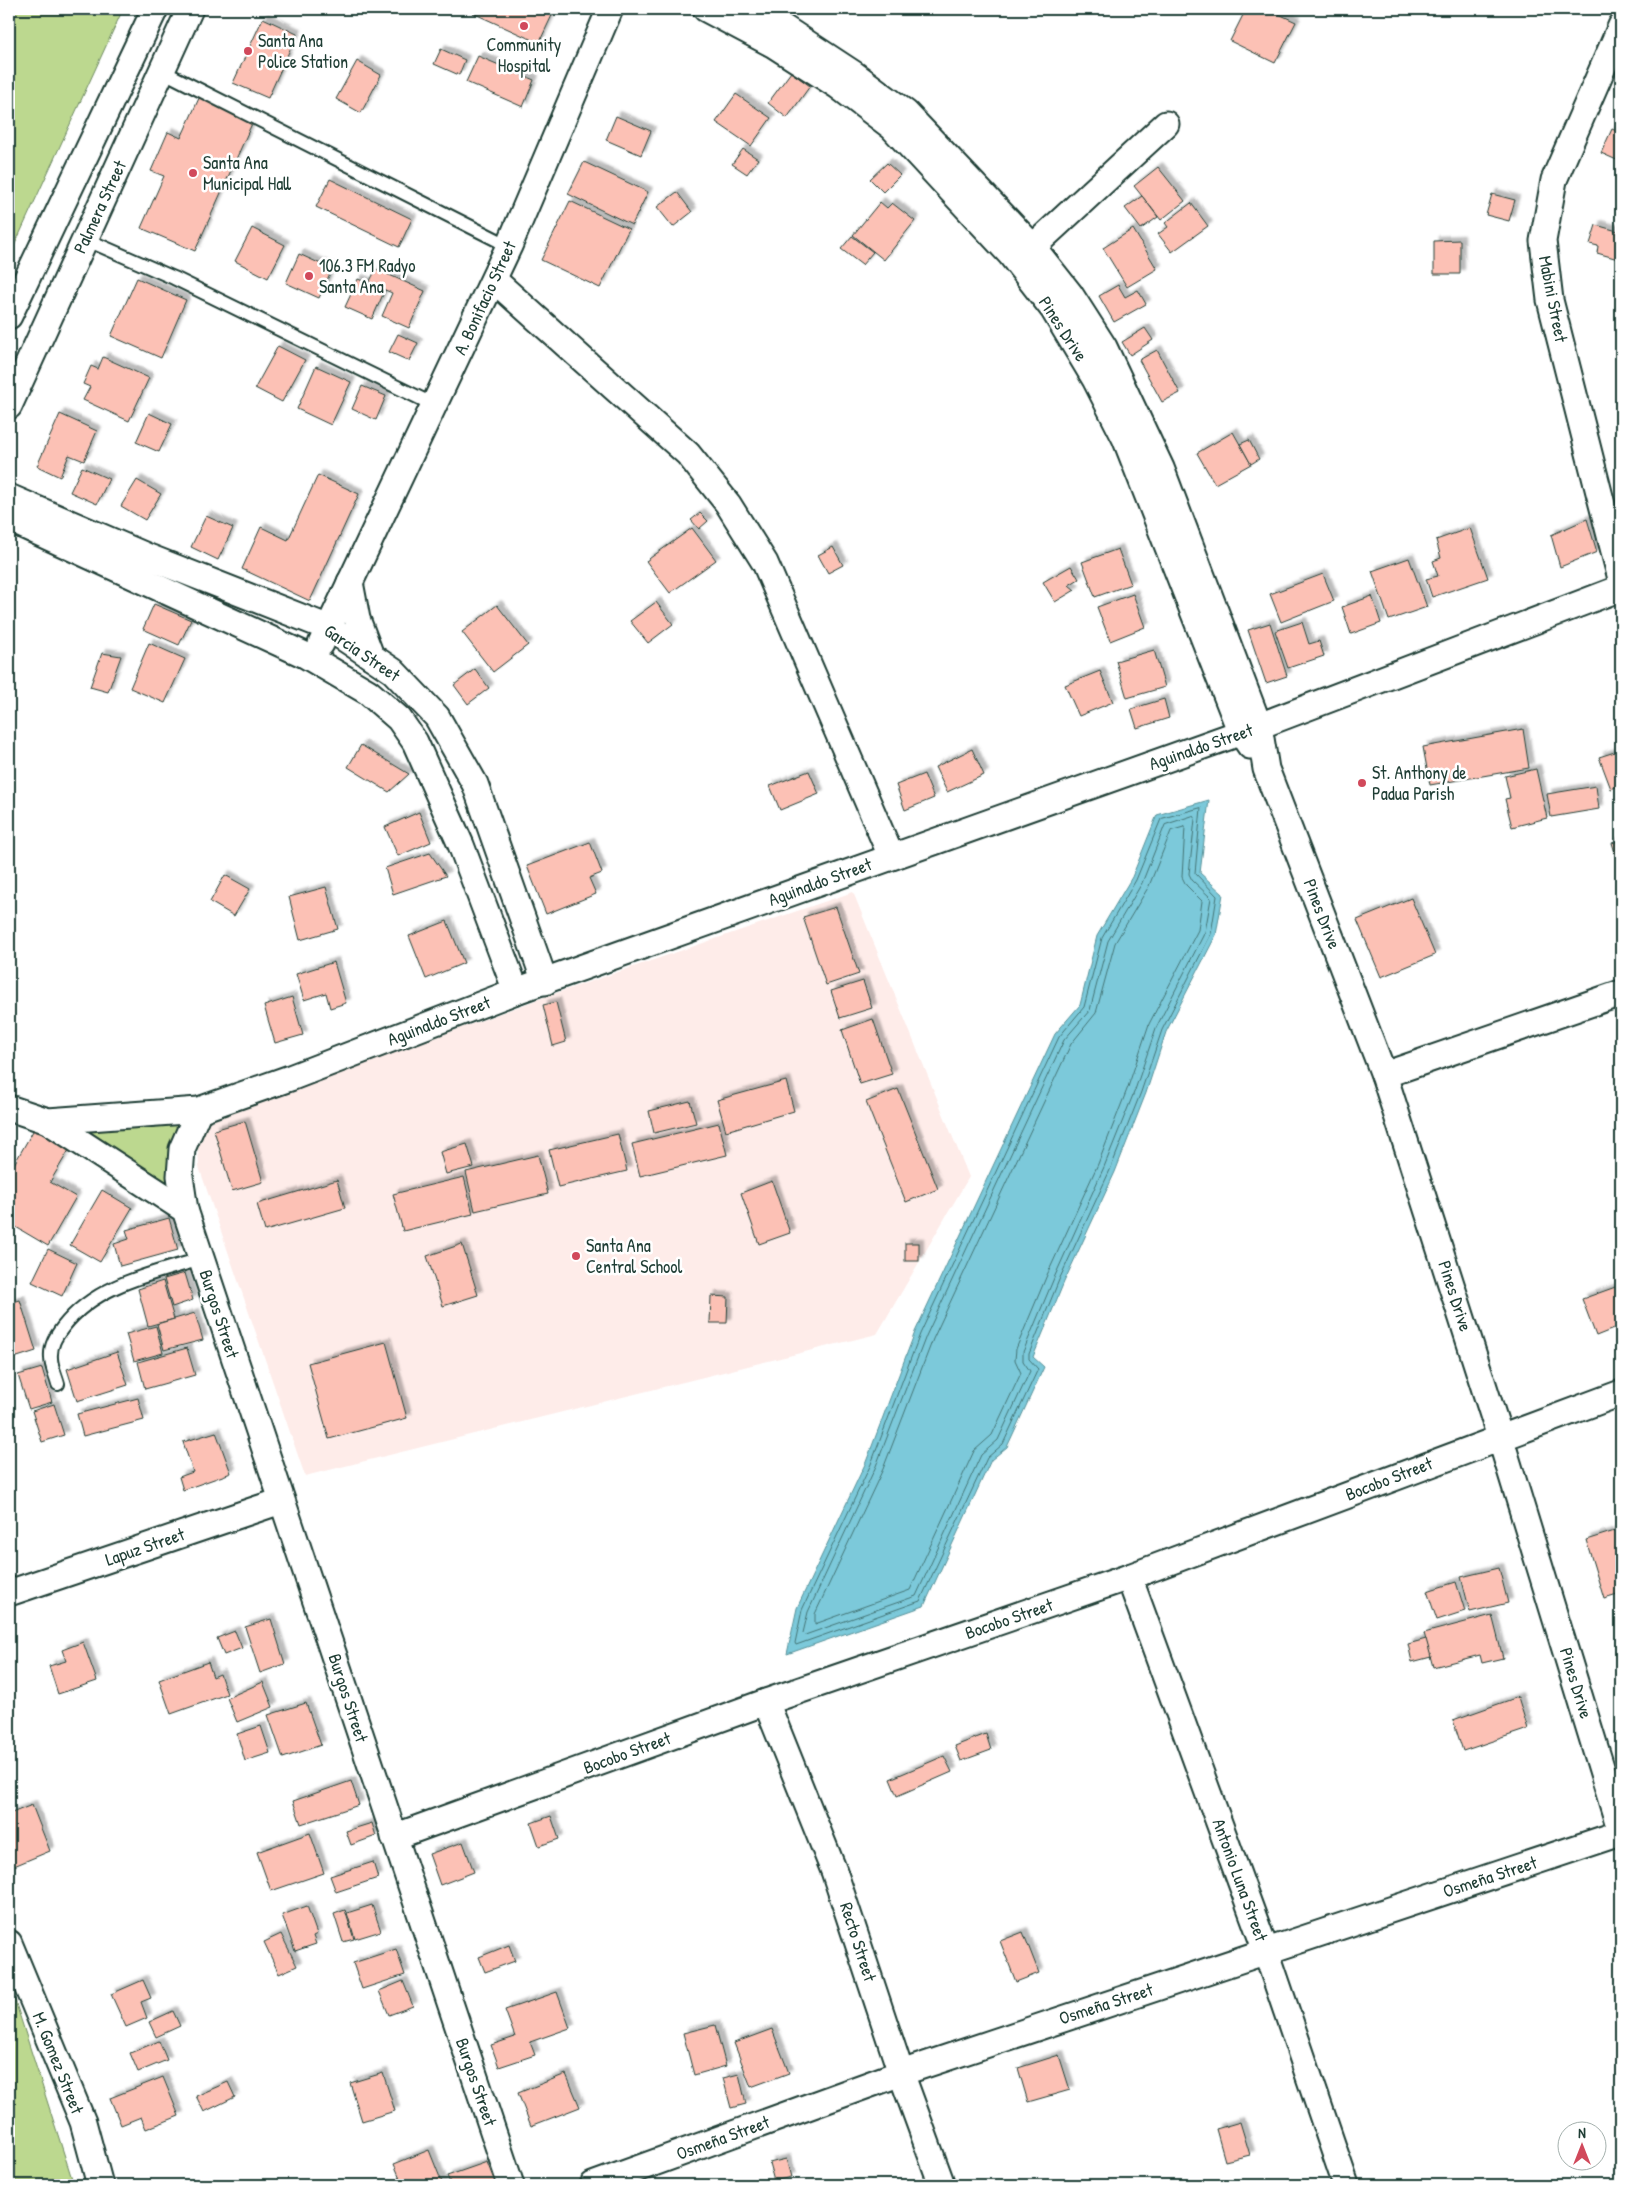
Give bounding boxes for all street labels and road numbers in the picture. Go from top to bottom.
street label: Palmera Street [67,155,132,257]
street label: A. Bonifacio Street [447,236,522,359]
street label: Mabini Street [1533,254,1574,345]
street label: Pines Drive [1033,291,1094,366]
street label: Garcia Street [319,618,406,688]
street label: Aguinaldo Street [1146,717,1257,776]
street label: Aguinaldo Street [765,851,876,912]
street label: Pines Drive [1298,875,1347,952]
street label: Aguinaldo Street [384,989,495,1052]
street label: Pines Drive [1432,1257,1479,1334]
street label: Burgos Street [193,1266,246,1362]
street label: Bocobo Street [1342,1450,1437,1507]
street label: Lapuz Street [102,1521,189,1572]
street label: Bocobo Street [962,1592,1057,1645]
street label: Pines Drive [1554,1644,1599,1721]
street label: Burgos Street [322,1650,375,1746]
street label: Bocobo Street [580,1725,675,1780]
street label: Antonio Luna Street [1207,1815,1275,1945]
street label: Osmeña Street [1440,1849,1541,1903]
street label: Recto Street [834,1899,883,1985]
street label: Osmeña Street [1056,1976,1157,2030]
street label: M. Gomez Street [27,2008,91,2118]
street label: Burgos Street [450,2035,503,2130]
street label: Osmeña Street [673,2109,774,2166]

